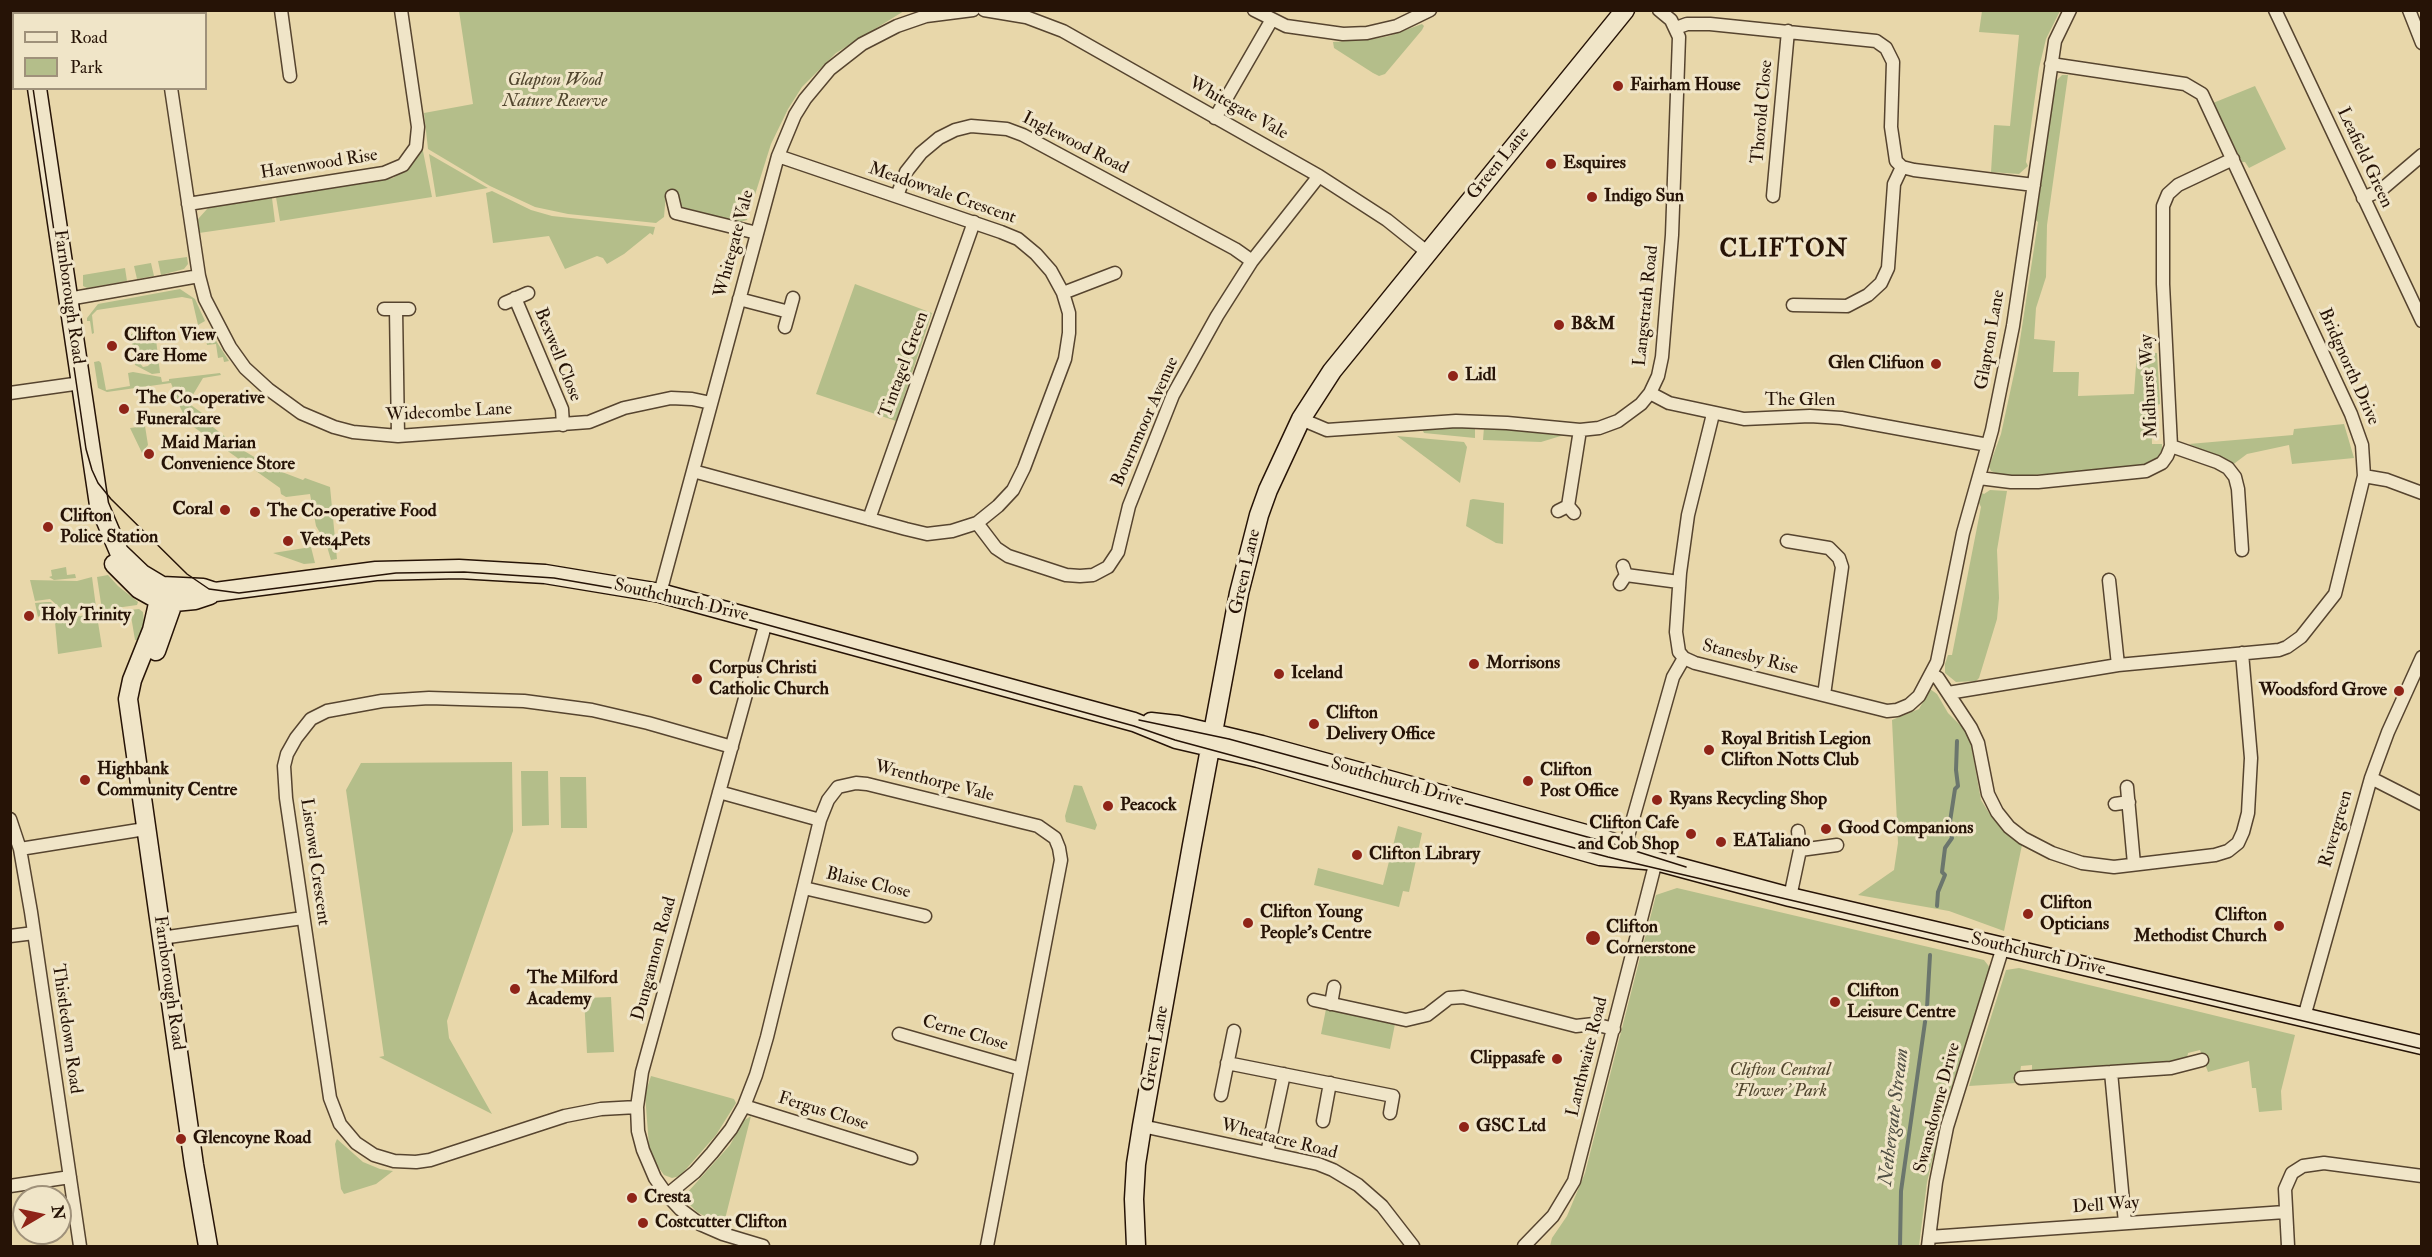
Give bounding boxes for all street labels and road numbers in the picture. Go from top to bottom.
street label: Thorold Close [1748,59,1778,165]
street label: Whitegate Vale [1185,73,1291,145]
street label: Leafield Green [2331,104,2397,212]
street label: Inglewood Road [1018,108,1132,180]
street label: Green Lane [1463,123,1535,205]
street label: Havenwood Rise [259,145,379,185]
street label: Meadowvale Crescent [865,159,1019,229]
street label: Whitegate Vale [710,188,760,300]
street label: Farnborough Road [48,228,88,366]
street label: Langstrath Road [1630,245,1664,367]
street label: Glapton Lane [1972,288,2010,392]
street label: Bexwell Close [528,305,586,405]
street label: Bridgnorth Drive [2313,305,2383,429]
street label: Tintagel Green [876,309,934,421]
street label: Midhurst Way [2136,334,2164,438]
street label: Bournmoor Avenue [1108,354,1184,490]
street label: The Glen [1765,390,1835,412]
street label: Widecombe Lane [385,399,513,427]
street label: Green Lane [1226,527,1266,617]
street label: Southchurch Drive [612,575,750,627]
street label: Stanesby Rise [1700,636,1800,680]
street label: Southchurch Drive [1328,754,1466,812]
street label: Wrenthorpe Vale [872,757,996,807]
street label: Rivergreen [2316,788,2358,870]
street label: Listowel Crescent [294,797,334,927]
street label: Blaise Close [824,864,912,904]
street label: Dungannon Road [628,895,682,1023]
street label: Farnborough Road [148,914,188,1052]
street label: Southchurch Drive [1969,929,2107,981]
street label: Thistledown Road [46,963,86,1095]
street label: Lanthwaite Road [1563,995,1613,1119]
street label: Green Lane [1138,1004,1174,1094]
street label: Cerne Close [920,1011,1010,1057]
street label: Swansdowne Drive [1910,1040,1966,1176]
street label: Fergus Close [775,1088,871,1136]
street label: Wheatacre Road [1219,1115,1339,1165]
street label: Dell Way [2072,1193,2140,1219]

